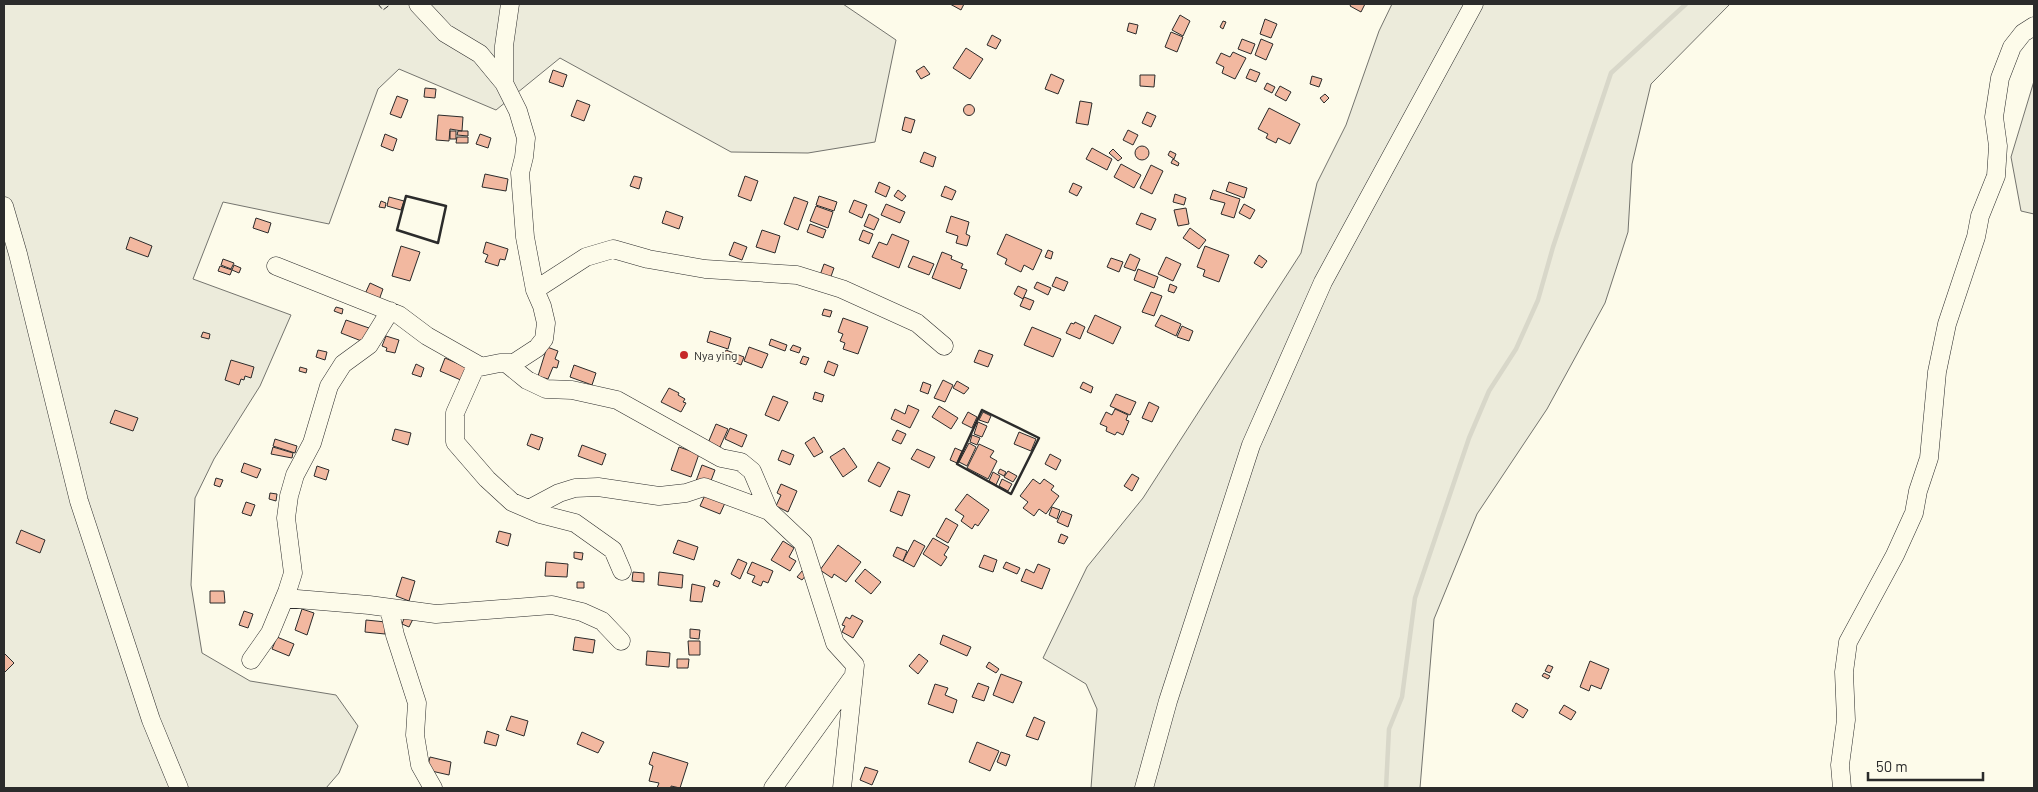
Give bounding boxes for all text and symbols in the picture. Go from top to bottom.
place label: Nya ying [694,348,738,362]
marker: Nya ying [678,349,690,361]
scale bar [1868,750,1983,782]
text: 50 m [1876,757,1908,775]

